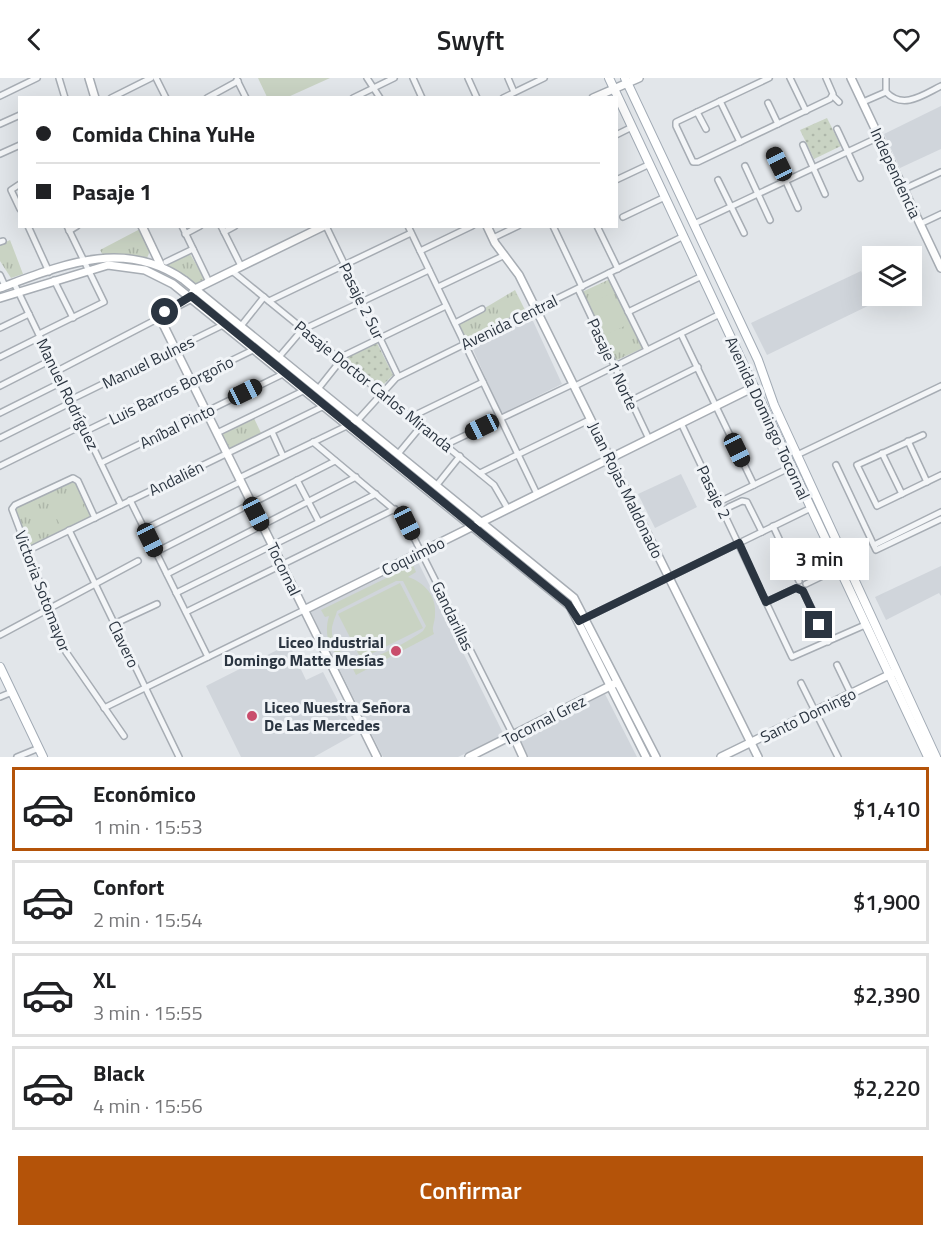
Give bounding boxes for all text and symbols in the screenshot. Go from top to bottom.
text: Swyft [437,19,504,60]
icon: back [18,23,51,56]
icon: heart [890,23,923,56]
text: Comida China YuHe [72,117,255,151]
street label: Independencia [864,124,928,222]
car [763,144,795,184]
text: Pasaje 1 [72,175,152,209]
map controls [862,246,922,306]
button: layers [862,246,922,306]
street label: Pasaje 2 Sur [333,258,391,344]
street label: Avenida Central [457,288,561,356]
route start [151,298,178,325]
street label: Pasaje Doctor Carlos Miranda [290,314,458,458]
street label: Pasaje 1 Norte [581,314,645,414]
street label: Manuel Bulnes [98,329,198,395]
street label: Avenida Domingo Tocornal [720,332,816,504]
street label: Manuel Rodríguez [31,334,105,454]
street label: Luis Barros Borgoño [105,349,237,431]
car [225,376,265,408]
street label: Aníbal Pinto [135,397,219,455]
car [462,411,502,443]
street label: Juan Rojas Maldonado [582,418,670,562]
car [721,430,753,470]
street label: Andalién [144,454,208,502]
street label: Pasaje 2 [691,461,737,523]
car [240,494,272,534]
car [391,503,423,543]
car [134,520,166,560]
street label: Victoria Sotomayor [9,527,77,656]
street label: Coquimbo [377,530,449,582]
street label: Tocornal [261,538,307,600]
callout: 3 min [770,538,868,580]
text: 3 min [795,543,844,574]
street label: Gandarillas [426,577,480,655]
route end [805,611,832,638]
street label: Clavero [102,616,146,672]
place label: Liceo Industrial Domingo Matte Mesías [224,630,384,672]
marker: Liceo Industrial Domingo Matte Mesías [389,644,403,658]
street label: Santo Domingo [756,681,860,749]
street label: Tocornal Grez [498,689,590,751]
place label: Liceo Nuestra Señora De Las Mercedes [264,695,410,737]
marker: Liceo Nuestra Señora De Las Mercedes [245,709,259,723]
text: Económico [93,777,196,811]
icon: car [21,782,75,836]
text: $1,410 [853,792,920,826]
text: 1 min · 15:53 [93,811,203,842]
text: Confort [93,870,164,904]
icon: car [21,875,75,929]
text: $1,900 [853,885,920,919]
text: 2 min · 15:54 [93,904,203,935]
text: XL [93,963,116,997]
icon: car [21,968,75,1022]
text: $2,390 [853,978,920,1012]
text: 3 min · 15:55 [93,997,203,1028]
text: Black [93,1056,145,1090]
icon: car [21,1061,75,1115]
text: $2,220 [853,1071,920,1105]
text: 4 min · 15:56 [93,1090,203,1121]
button: Confirmar [18,1156,923,1225]

